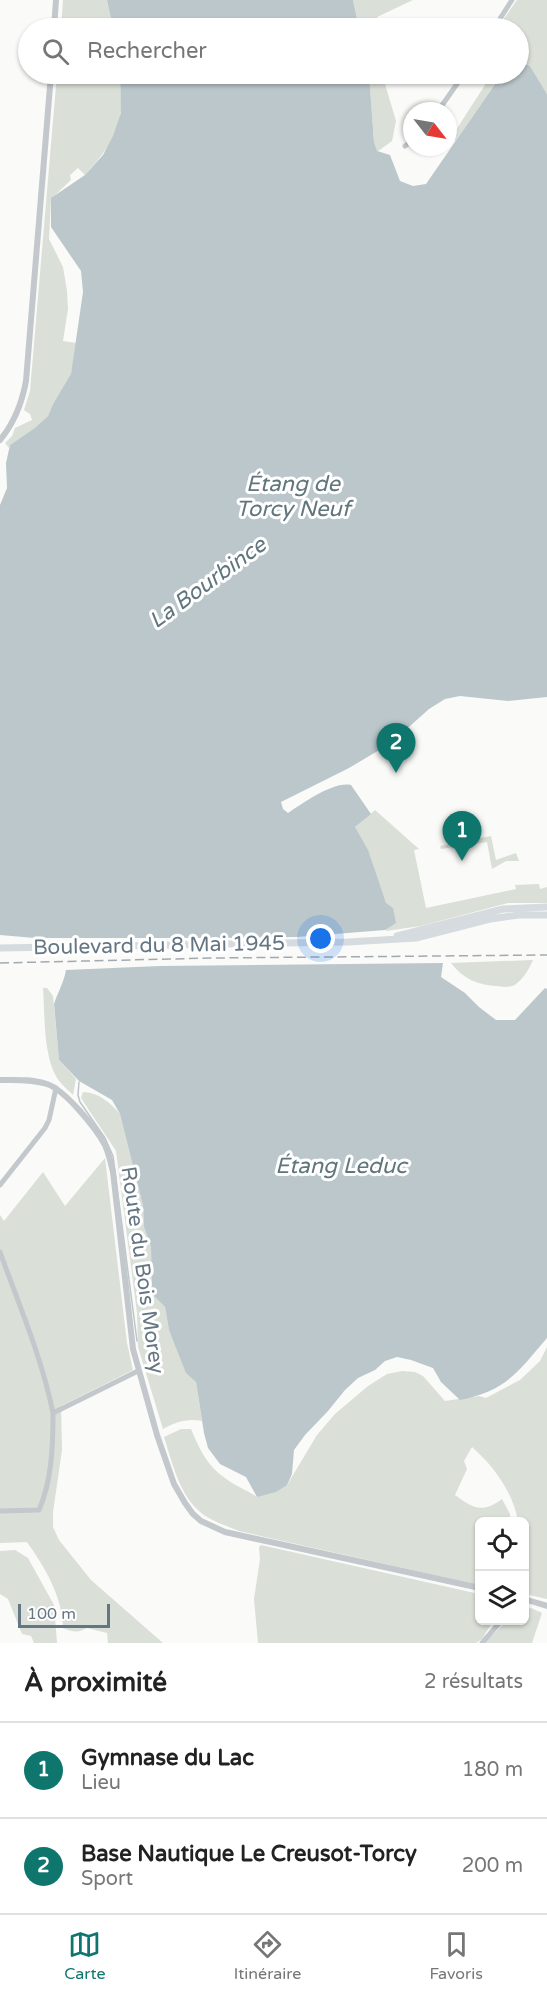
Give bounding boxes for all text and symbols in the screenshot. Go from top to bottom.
search box [18,18,529,84]
icon: search [39,35,72,68]
text: Rechercher [87,38,207,64]
north arrow [403,102,457,156]
water label: Étang de Torcy Neuf [236,471,355,522]
water label: La Bourbince [144,531,272,634]
pin: 2 [376,724,416,773]
pin: 1 [442,812,482,861]
your location [306,924,335,953]
street label: Boulevard du 8 Mai 1945 [33,931,285,960]
water label: Étang Leduc [275,1153,409,1179]
street label: Route du Bois Morey [116,1165,169,1375]
map controls [475,1517,529,1625]
button: locate [475,1517,529,1571]
button: layers [475,1571,529,1625]
scale bar [18,1601,110,1628]
text: 100 m [27,1604,76,1624]
text: À proximité [24,1667,167,1698]
text: 2 résultats [424,1670,523,1694]
text: Gymnase du Lac [81,1745,254,1771]
text: 1 [37,1758,50,1782]
text: 180 m [462,1758,523,1782]
text: Lieu [81,1771,121,1795]
text: Base Nautique Le Creusot-Torcy [81,1841,417,1867]
text: 2 [37,1854,50,1878]
text: 200 m [462,1854,523,1878]
text: Sport [81,1867,133,1891]
tab: Carte [64,1928,105,1984]
tab: Itinéraire [234,1928,301,1984]
tab: Favoris [430,1928,483,1984]

